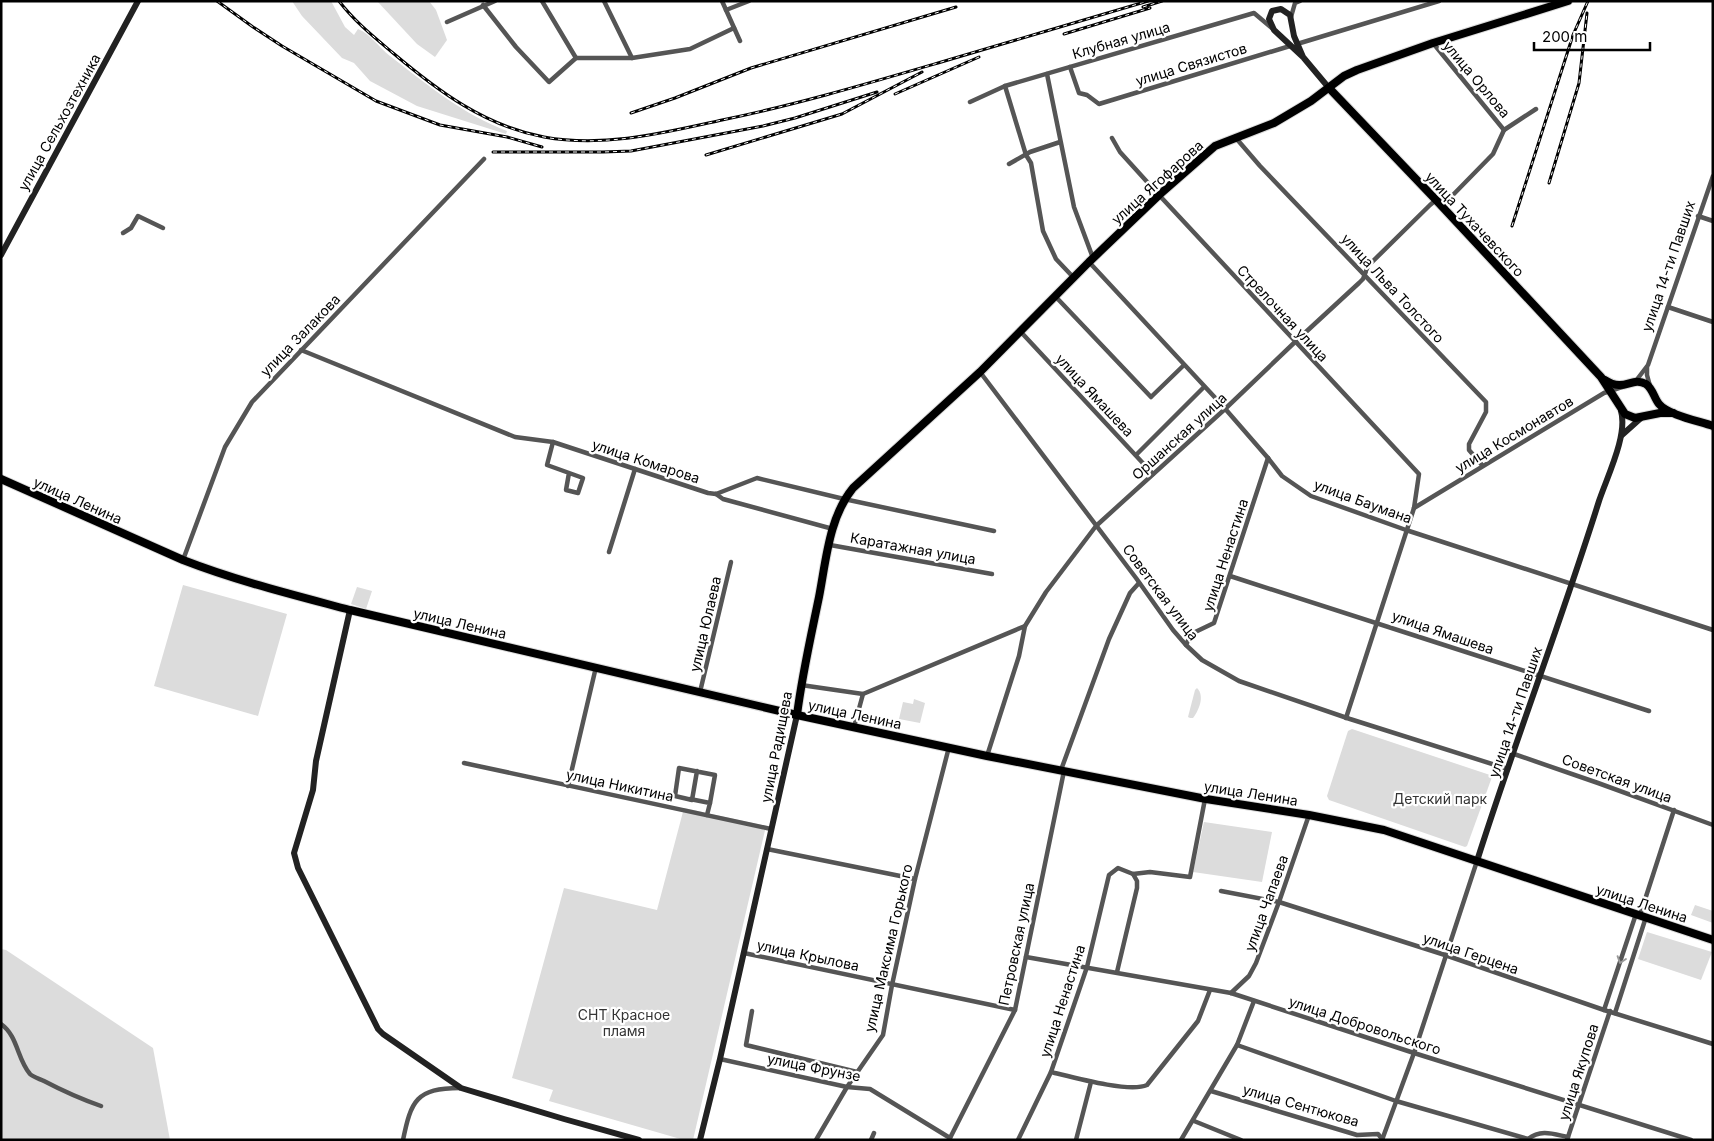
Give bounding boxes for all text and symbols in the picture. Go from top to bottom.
street label: Клубная улица [1070,18,1172,62]
scale bar [1534,20,1650,52]
text: 200 m [1542,27,1587,46]
street label: улица Орлова [1440,37,1514,121]
street label: улица Связистов [1133,39,1249,89]
street label: улица Сельхозтехника [14,50,104,194]
street label: улица Ягофарова [1108,136,1206,228]
street label: улица Тухачевского [1422,168,1528,280]
street label: улица 14-ти Павших [1638,198,1699,334]
street label: улица Льва Толстого [1338,230,1448,346]
street label: Стрелочная улица [1234,261,1332,365]
street label: улица Залакова [257,290,343,380]
street label: улица Ямашева [1052,350,1138,440]
street label: Оршанская улица [1128,389,1230,483]
street label: улица Космонавтов [1452,392,1576,476]
street label: улица Комарова [590,436,702,486]
street label: улица Ленина [31,473,125,527]
street label: улица Баумана [1312,475,1414,527]
street label: улица Ненастина [1199,496,1251,614]
street label: Каратажная улица [849,529,977,567]
street label: Советская улица [1119,541,1203,643]
street label: улица Юлаева [686,574,724,674]
street label: улица Ленина [412,604,508,642]
street label: улица Ямашева [1390,607,1496,657]
street label: улица 14-ти Павших [1485,644,1546,780]
street label: улица Радищева [757,690,795,804]
street label: улица Ленина [807,696,903,732]
street label: Советская улица [1560,750,1674,806]
street label: улица Никитина [565,765,675,805]
street label: улица Ленина [1203,777,1299,809]
park label: Детский парк [1393,790,1488,807]
street label: улица Чапаева [1241,852,1291,954]
street label: улица Максима Горького [860,862,916,1034]
street label: улица Ленина [1594,880,1690,926]
street label: Петровская улица [995,881,1037,1007]
street label: улица Герцена [1421,929,1521,977]
street label: улица Крылова [755,936,861,974]
street label: улица Ненастина [1036,942,1088,1060]
one-way arrow [1616,955,1626,964]
street label: улица Добровольского [1287,992,1443,1058]
park label: СНТ Красное пламя [578,1006,670,1039]
street label: улица Якупова [1554,1022,1602,1122]
street label: улица Фрунзе [766,1050,862,1084]
street label: улица Сентюкова [1241,1080,1361,1130]

